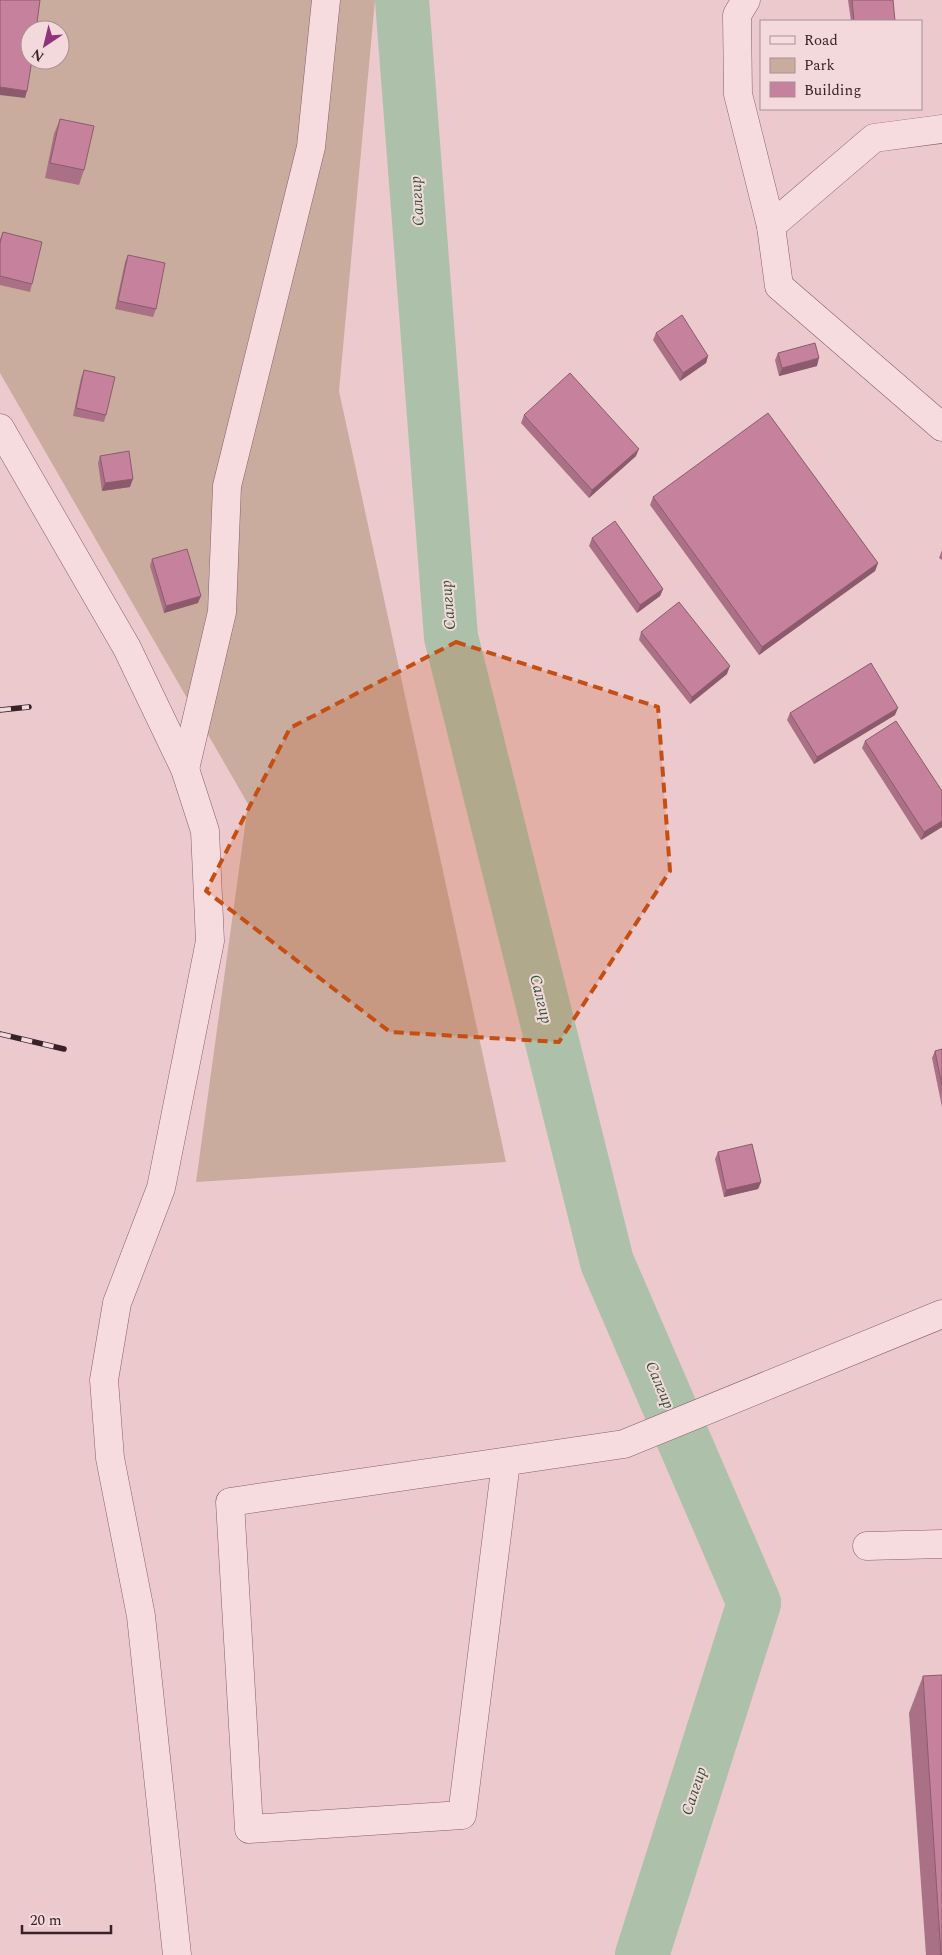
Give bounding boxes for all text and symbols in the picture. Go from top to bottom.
north arrow [20,20,70,70]
legend [760,20,922,110]
text: Road [804,29,838,52]
text: N [27,43,49,67]
text: Park [804,54,835,77]
text: Building [804,79,861,102]
water label: Салгир [403,175,431,227]
water label: Салгир [434,579,462,631]
water label: Салгир [523,972,559,1026]
water label: Салгир [639,1357,681,1413]
water label: Салгир [675,1763,713,1819]
scale bar [22,1902,111,1934]
text: 20 m [30,1909,62,1932]

